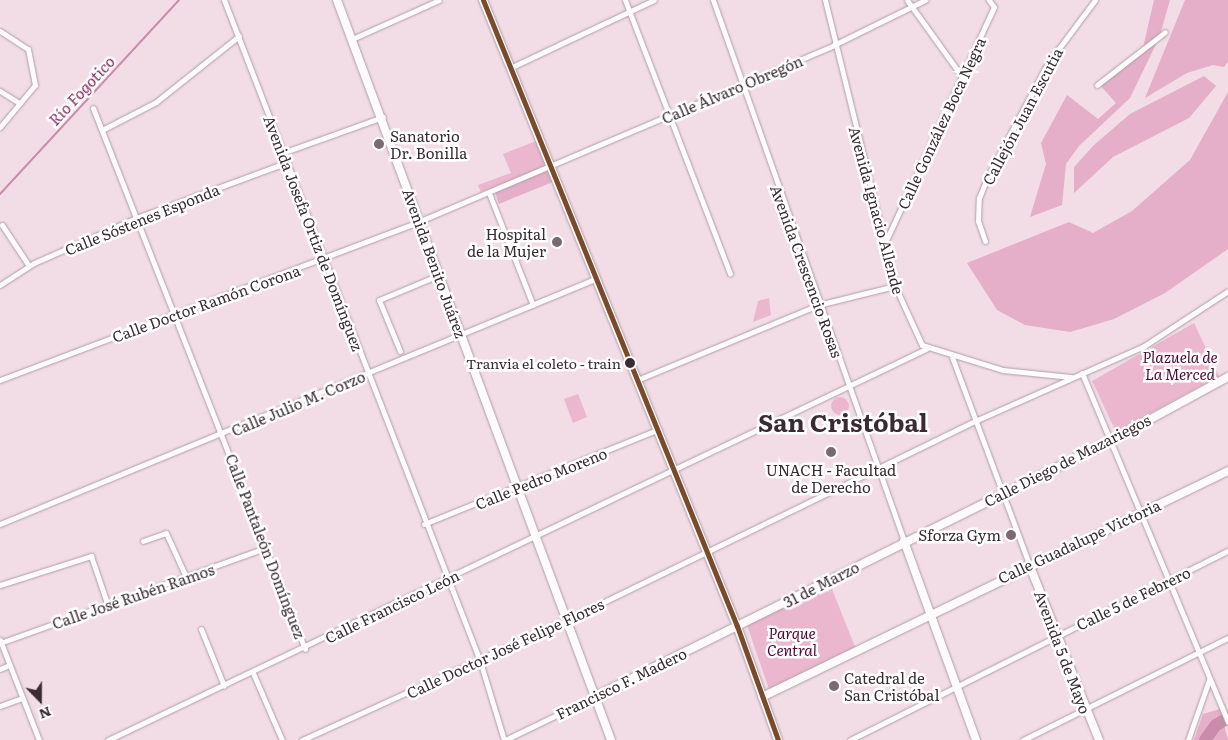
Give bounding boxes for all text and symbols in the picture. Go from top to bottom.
street label: Calle González Boca Negra [893,34,989,212]
street label: Callejón Juan Escutia [978,44,1066,188]
water label: Río Fogotico [44,51,118,129]
street label: Calle Álvaro Obregón [659,51,805,127]
street label: Avenida Josefa Ortiz de Domínguez [261,113,367,353]
street label: Avenida Ignacio Allende [846,124,908,296]
place label: Sanatorio Dr. Bonilla [390,126,467,161]
marker: Sanatorio Dr. Bonilla [372,137,386,151]
street label: Calle Sóstenes Esponda [62,180,222,258]
street label: Avenida Crescencio Rosas [767,182,847,360]
street label: Avenida Benito Juárez [400,186,470,340]
place label: Hospital de la Mujer [467,224,546,259]
marker: Hospital de la Mujer [550,235,564,249]
street label: Calle Doctor Ramón Corona [109,261,303,345]
park label: Plazuela de La Merced [1142,347,1218,382]
place label: Tranvia el coleto - train [466,355,621,371]
marker: Tranvia el coleto - train [625,358,635,368]
street label: Calle Julio M. Corzo [228,367,368,439]
district label: San Cristóbal [758,407,928,437]
street label: Calle Diego de Mazariegos [981,410,1153,510]
street label: Calle Pedro Moreno [473,443,609,513]
marker: UNACH - Facultad de Derecho [825,446,837,458]
street label: Calle Pantaleón Domínguez [222,451,310,641]
place label: UNACH - Facultad de Derecho [766,460,896,495]
street label: Calle Guadalupe Victoria [995,495,1163,587]
place label: Sforza Gym [918,526,1001,544]
marker: Sforza Gym [1005,529,1017,541]
street label: 31 de Marzo [780,557,862,611]
street label: Calle José Rubén Ramos [49,560,217,632]
street label: Calle 5 de Febrero [1073,563,1193,633]
street label: Calle Francisco León [322,566,462,646]
street label: Avenida 5 de Mayo [1031,588,1095,716]
street label: Calle Doctor José Felipe Flores [404,594,606,702]
park label: Parque Central [767,623,817,658]
street label: Francisco F. Madero [553,644,689,722]
place label: Catedral de San Cristóbal [844,668,939,703]
north arrow [15,675,65,725]
marker: Catedral de San Cristóbal [828,680,840,692]
text: N [36,702,55,725]

